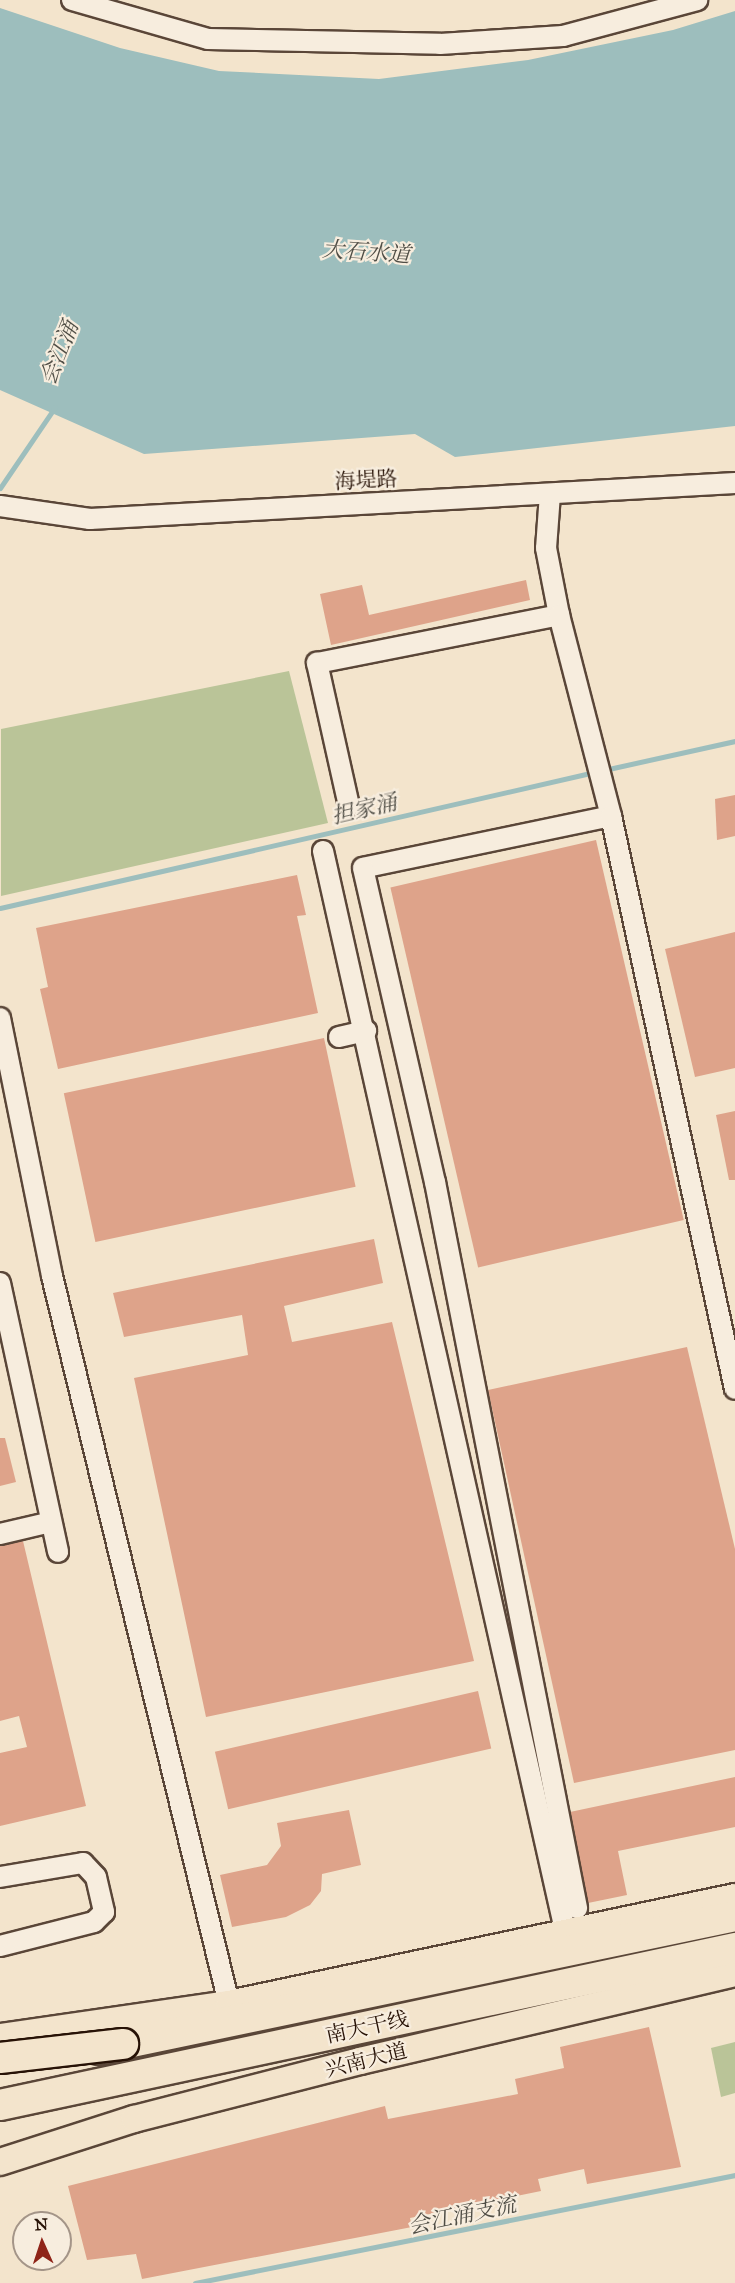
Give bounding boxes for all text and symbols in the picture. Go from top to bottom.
water label: 大石水道 [321,236,411,268]
water label: 会江涌 [34,317,84,389]
street label: 海堤路 [334,466,398,494]
water label: 担家涌 [329,789,399,829]
street label: 南大干线 [323,2006,411,2048]
street label: 兴南大道 [322,2038,410,2082]
water label: 会江涌支流 [405,2191,519,2239]
north arrow [12,2211,72,2271]
text: N [34,2215,48,2234]

